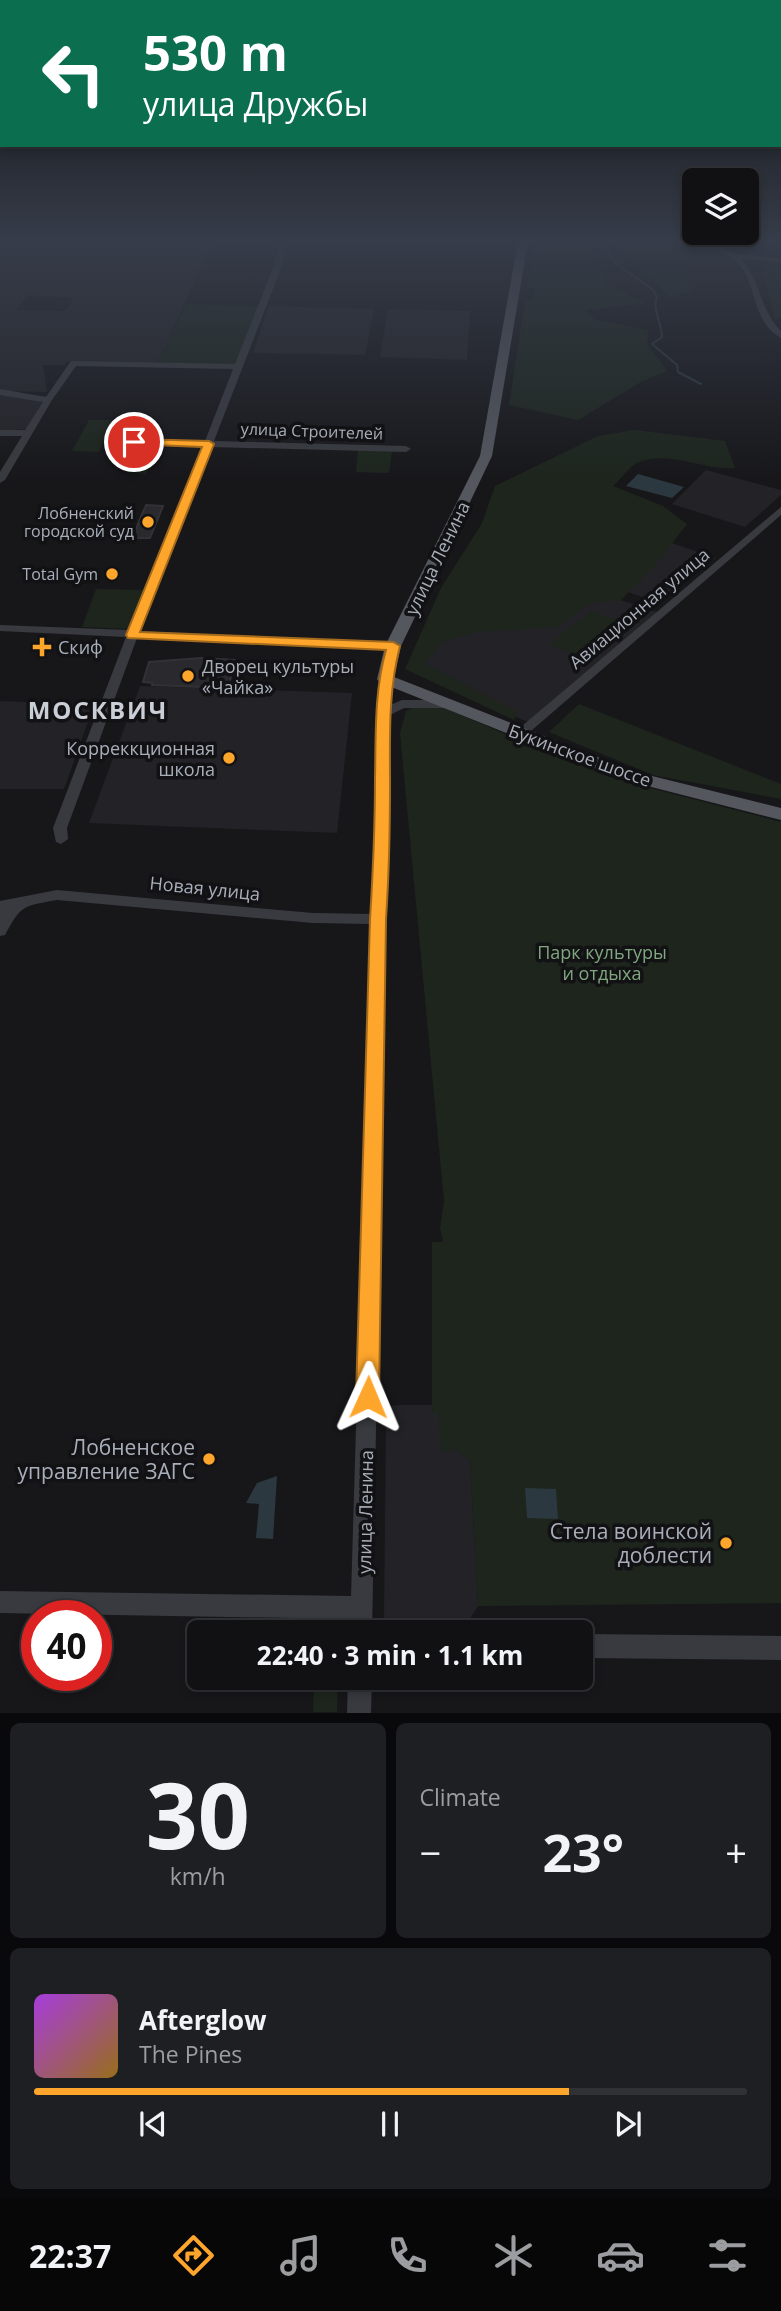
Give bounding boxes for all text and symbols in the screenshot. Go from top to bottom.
text: 530 m [143,19,288,85]
icon: left [28,28,119,119]
text: улица Дружбы [143,82,368,125]
map controls [682,168,759,245]
button: layers [682,168,759,245]
pin [104,412,164,472]
street label: улица Строителей [240,418,384,444]
icon: arrive [115,423,153,461]
street label: улица Ленина [399,497,475,619]
place label: Лобненский городской суд [24,502,134,542]
marker: Лобненский городской суд [140,514,156,530]
street label: Авиационная улица [564,542,714,674]
place label: Total Gym [22,563,98,585]
marker: Total Gym [104,566,120,582]
place label: Скиф [58,635,103,659]
marker: Скиф [32,637,52,657]
place label: Дворец культуры «Чайка» [202,654,354,699]
marker: Дворец культуры «Чайка» [180,668,196,684]
district label: МОСКВИЧ [28,693,168,726]
street label: Букинское шоссе [505,718,655,792]
place label: Корреккционная школа [66,736,215,781]
marker: Корреккционная школа [221,750,237,766]
street label: Новая улица [148,870,262,906]
park label: Парк культуры и отдыха [537,940,667,985]
position arrow [331,1360,405,1434]
place label: Лобненское управление ЗАГС [18,1433,195,1485]
street label: улица Ленина [352,1450,378,1574]
marker: Лобненское управление ЗАГС [201,1451,217,1467]
place label: Стела воинской доблести [550,1517,712,1569]
marker: Стела воинской доблести [718,1535,734,1551]
speed limit sign: 40 [21,1600,112,1691]
text: 22:40 · 3 min · 1.1 km [257,1637,523,1673]
text: 30 [146,1752,250,1876]
text: Climate [420,1781,501,1813]
text: 23° [542,1816,624,1887]
text: − [420,1826,441,1878]
text: + [725,1826,747,1878]
text: km/h [170,1860,226,1892]
text: Afterglow [139,2002,266,2038]
text: The Pines [139,2038,242,2070]
icon: previous [134,2105,172,2143]
icon: pause [371,2105,409,2143]
icon: next [609,2105,647,2143]
icon: directions [169,2231,218,2280]
icon: music [276,2231,325,2280]
icon: phone [383,2231,432,2280]
icon: climate [489,2231,538,2280]
icon: car [596,2231,645,2280]
icon: filters [703,2231,752,2280]
text: 22:37 [29,2234,111,2277]

